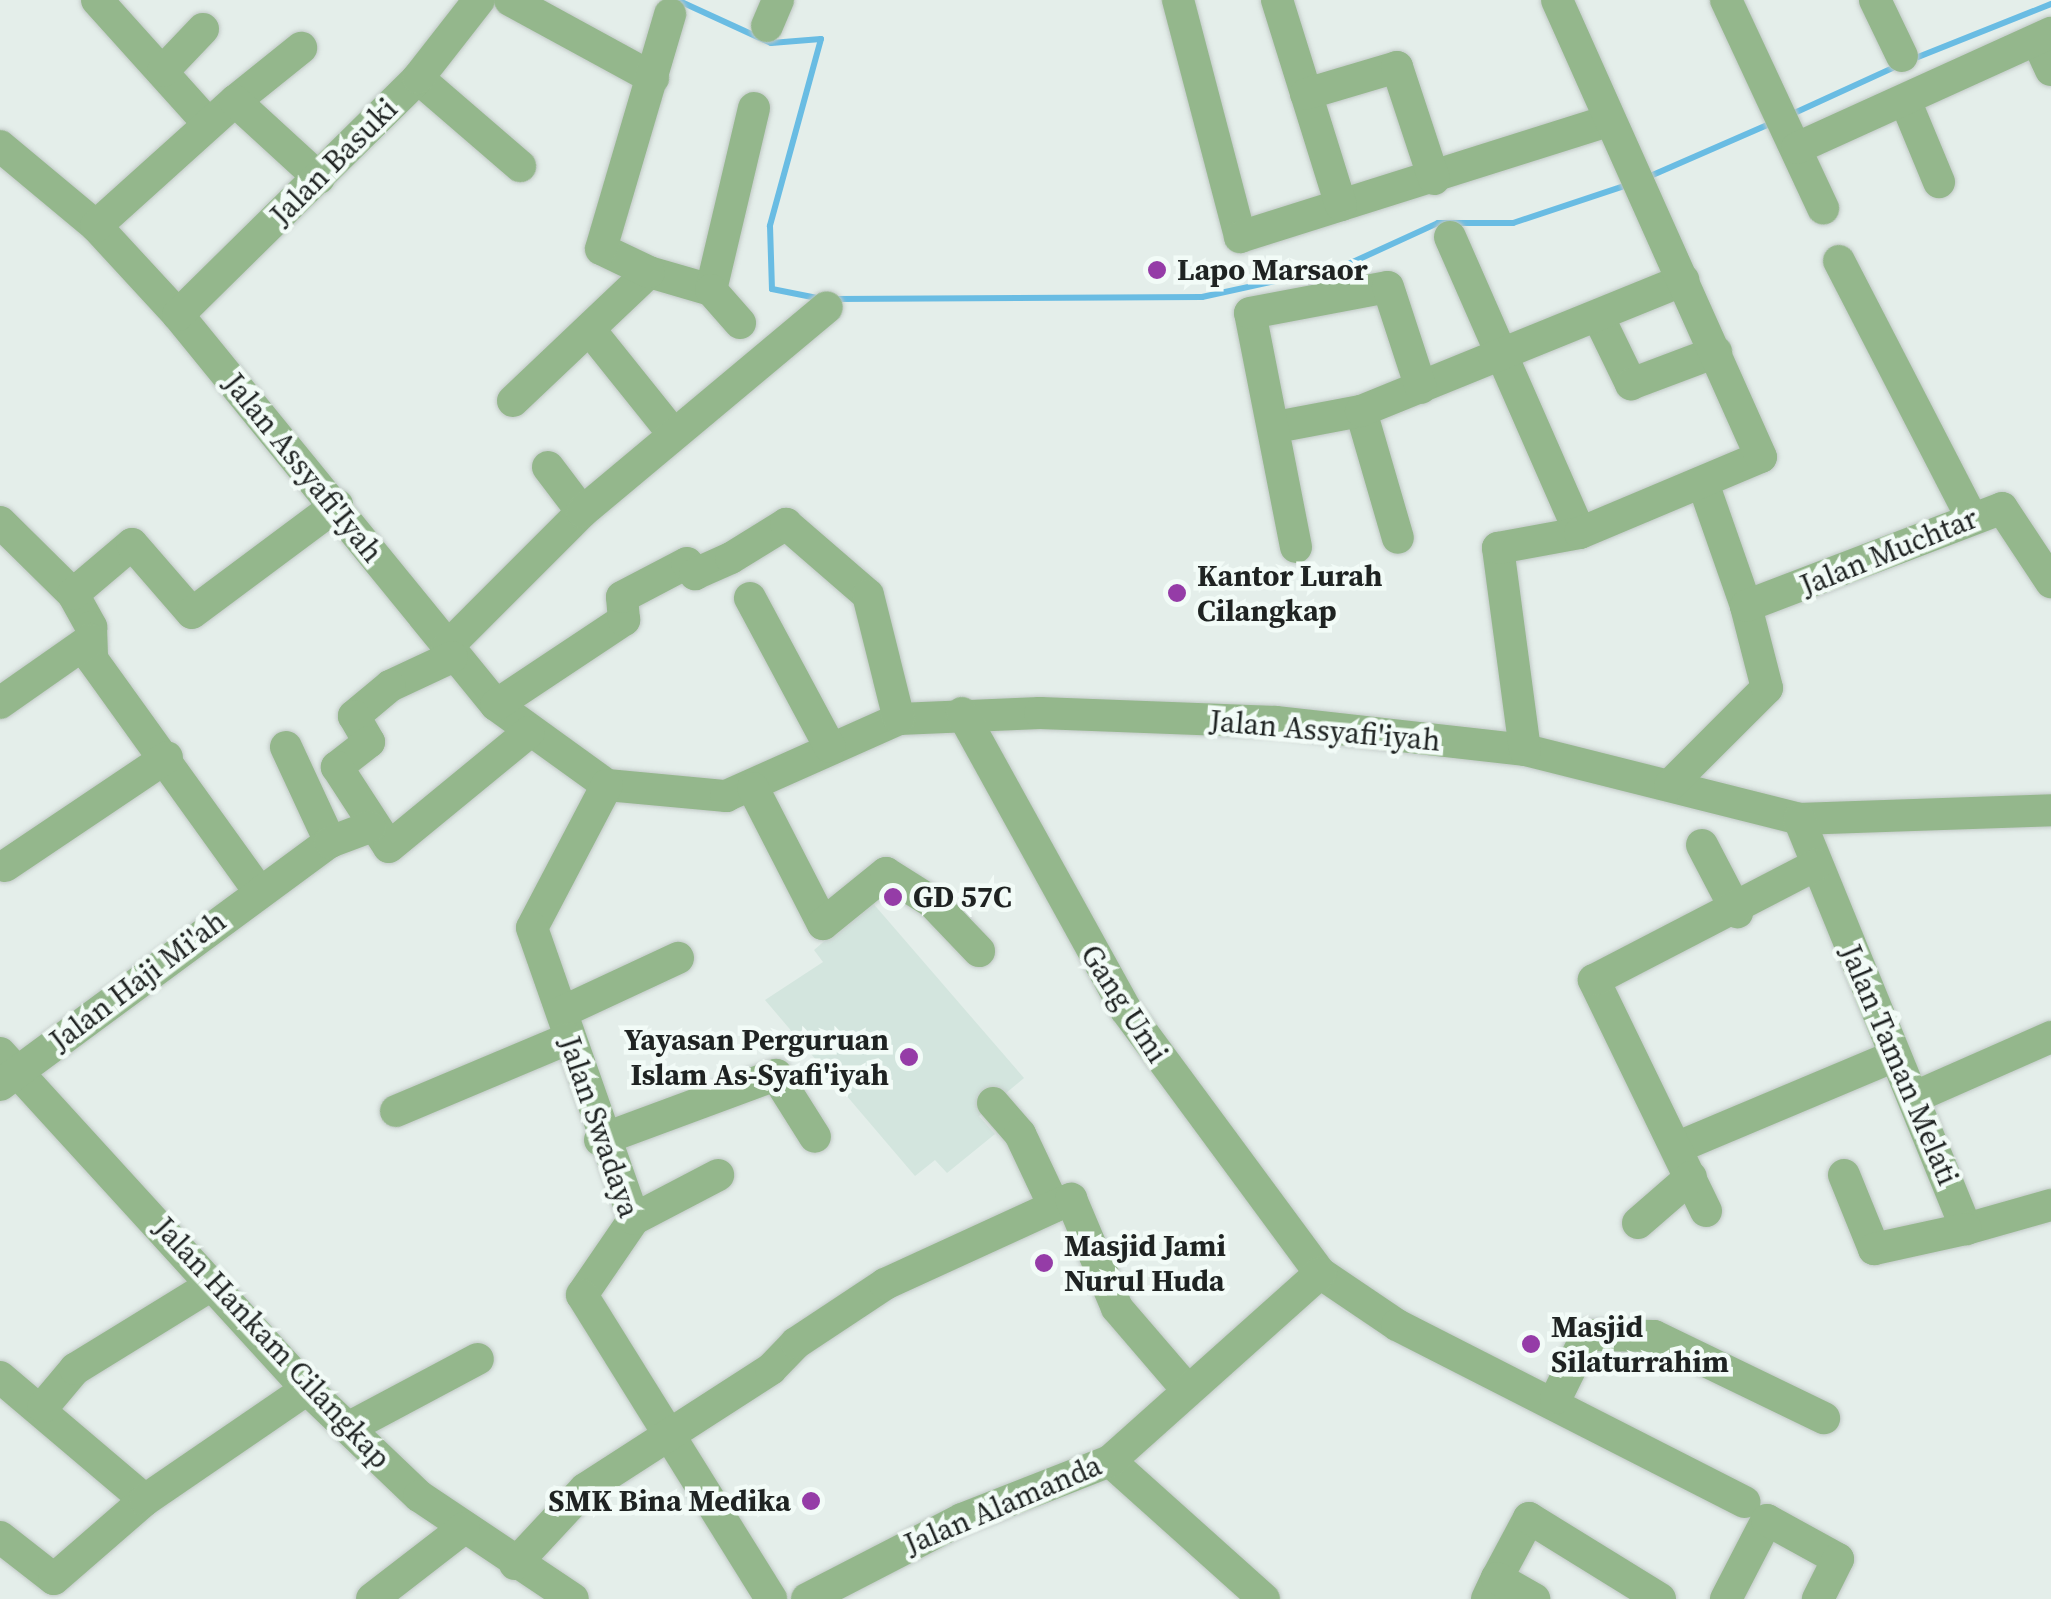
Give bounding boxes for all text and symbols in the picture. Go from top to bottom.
street label: Jalan Basuki [263,91,405,233]
place label: Lapo Marsaor [1177,252,1368,288]
marker: Lapo Marsaor [1146,259,1168,281]
street label: Jalan Assyafi'Iyah [216,366,390,570]
street label: Jalan Muchtar [1795,500,1983,604]
place label: Kantor Lurah Cilangkap [1197,558,1383,628]
marker: Kantor Lurah Cilangkap [1166,582,1188,604]
street label: Jalan Assyafi'iyah [1208,703,1442,759]
place label: GD 57C [913,879,1012,915]
marker: GD 57C [882,886,904,908]
street label: Jalan Haji Mi'ah [43,903,233,1059]
street label: Gang Umi [1073,938,1175,1070]
street label: Jalan Taman Melati [1832,939,1966,1191]
place label: Yayasan Perguruan Islam As-Syafi'iyah [624,1022,889,1092]
street label: Jalan Swadaya [551,1032,647,1222]
marker: Yayasan Perguruan Islam As-Syafi'iyah [898,1046,920,1068]
street label: Jalan Hankam Cilangkap [146,1210,398,1476]
place label: Masjid Jami Nurul Huda [1064,1228,1226,1298]
marker: Masjid Jami Nurul Huda [1033,1252,1055,1274]
place label: Masjid Silaturrahim [1551,1309,1729,1380]
marker: Masjid Silaturrahim [1520,1333,1542,1355]
street label: Jalan Alamanda [899,1447,1107,1563]
place label: SMK Bina Medika [548,1483,791,1519]
marker: SMK Bina Medika [800,1490,822,1512]

